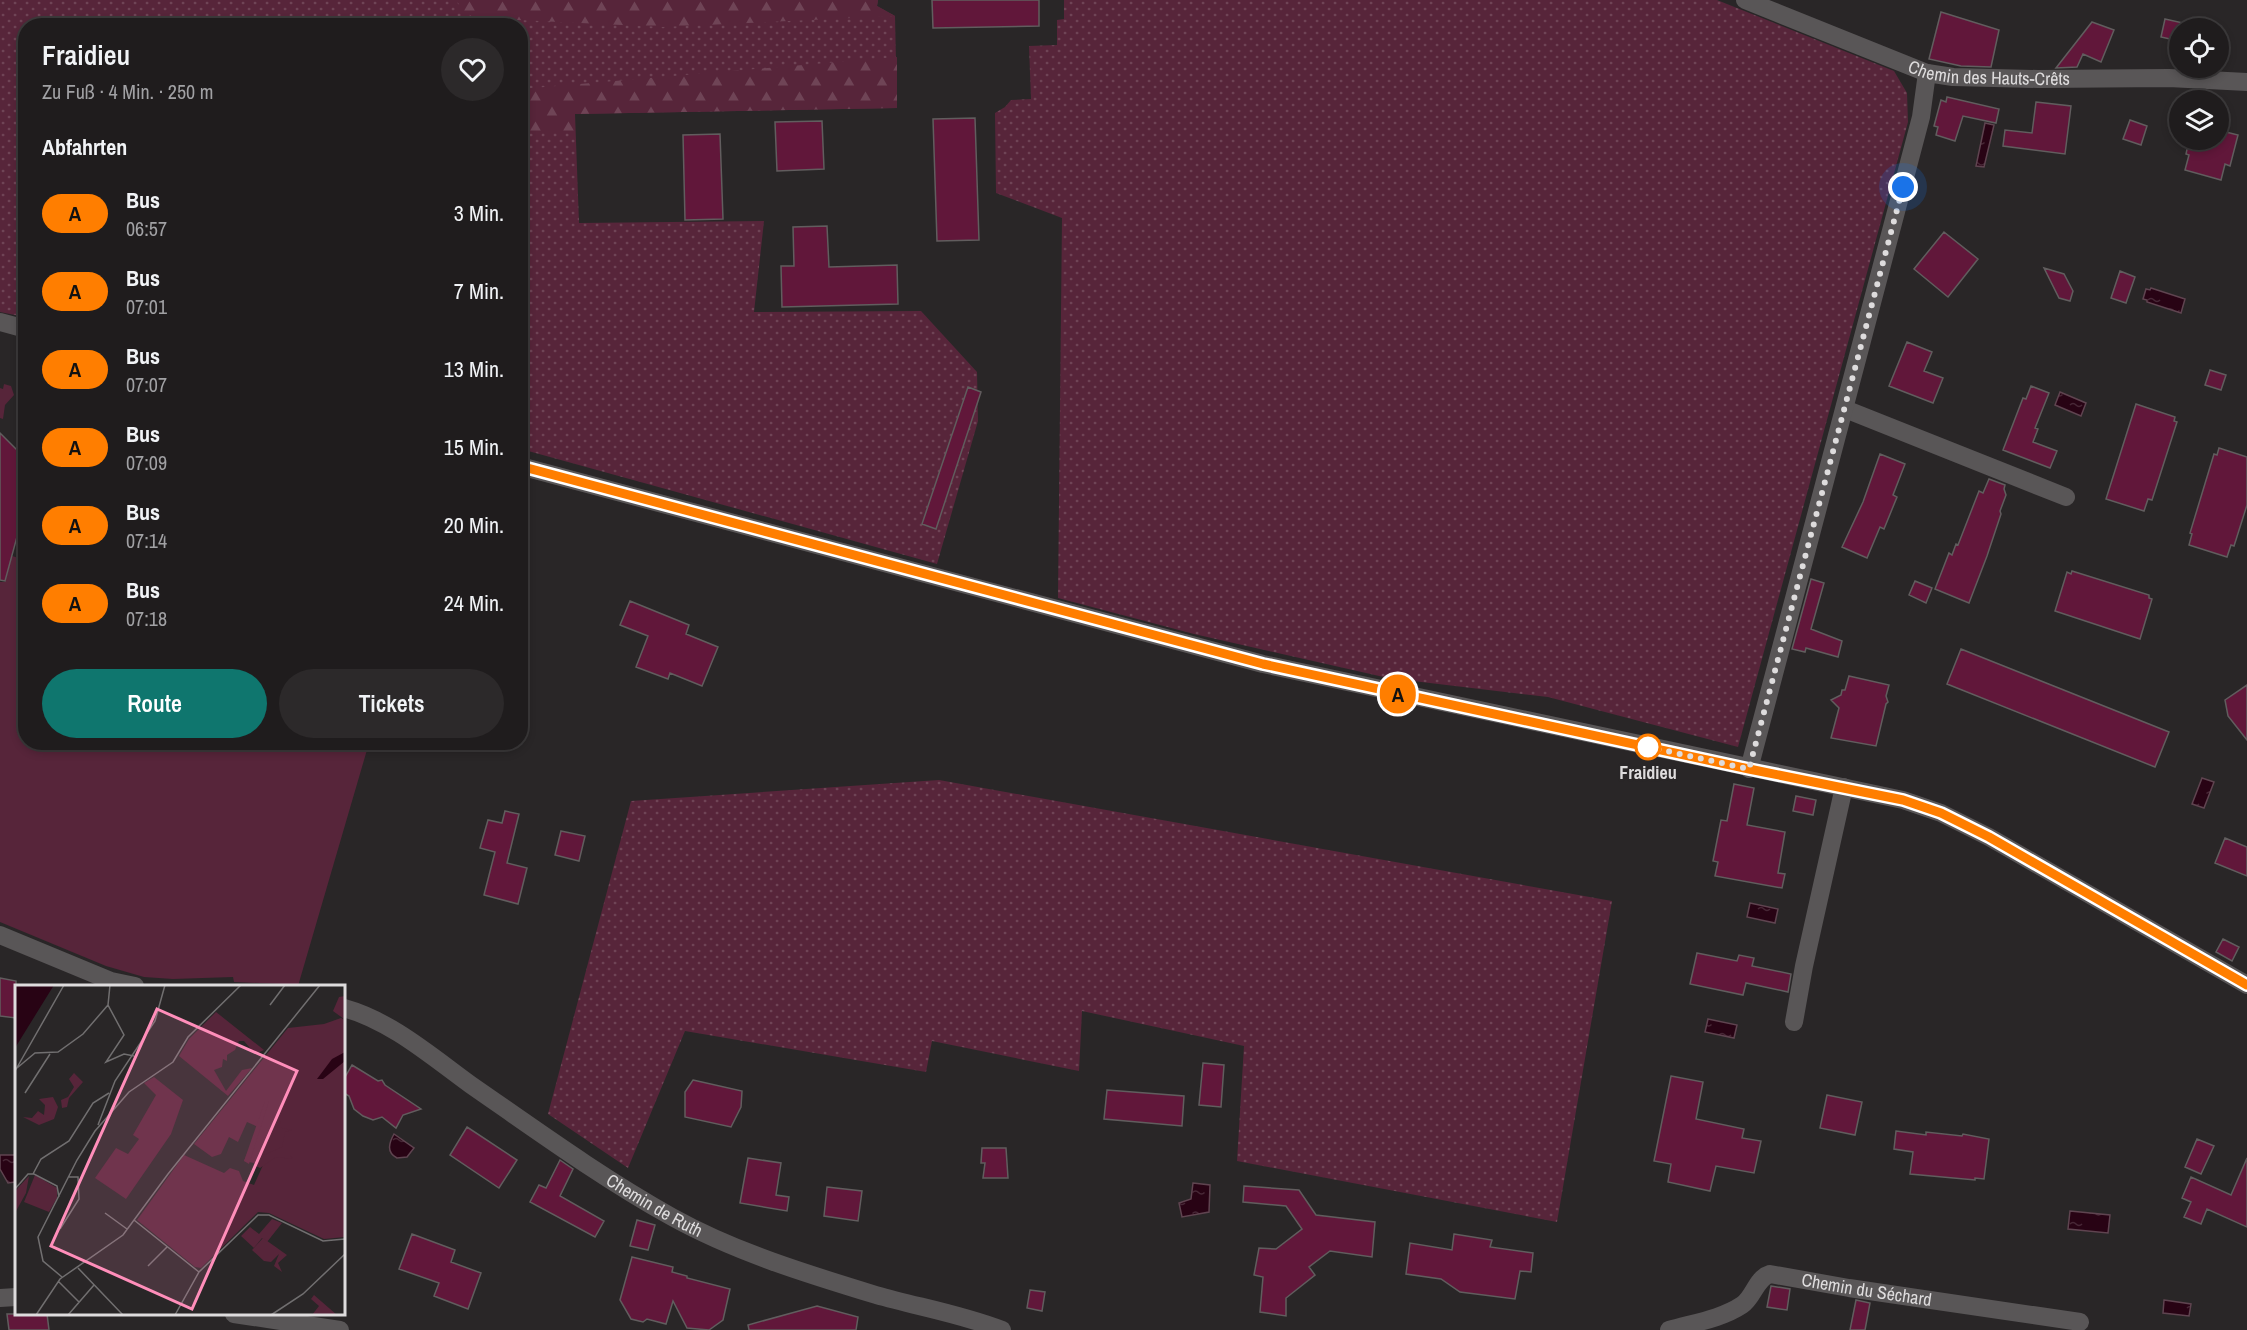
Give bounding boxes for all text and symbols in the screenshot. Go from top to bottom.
map controls [2169,18,2229,150]
button: locate [2169,18,2229,78]
text: Fraidieu [42,36,130,74]
button: heart [441,38,504,101]
street label: Chemin des Hauts-Crêts [1905,54,2070,91]
text: Zu Fuß · 4 Min. · 250 m [42,78,213,105]
button: layers [2169,90,2229,150]
text: Abfahrten [42,132,127,162]
your location [1888,172,1918,202]
text: Bus [126,185,160,215]
text: 3 Min. [454,198,504,228]
text: A [69,199,81,228]
text: 06:57 [126,215,167,242]
text: Bus [126,263,160,293]
text: 7 Min. [454,276,504,306]
text: A [69,277,81,306]
text: 07:01 [126,293,167,320]
text: Bus [126,341,160,371]
text: 13 Min. [444,354,504,384]
text: A [69,355,81,384]
text: 07:07 [126,371,167,398]
text: Bus [126,419,160,449]
text: 15 Min. [444,432,504,462]
text: A [69,433,81,462]
text: 07:09 [126,449,167,476]
text: Bus [126,497,160,527]
text: 20 Min. [444,510,504,540]
text: A [69,511,81,540]
text: 07:14 [126,527,167,554]
text: Bus [126,575,160,605]
text: 24 Min. [444,588,504,618]
text: A [69,589,81,618]
text: 07:18 [126,605,167,632]
button: Route [42,669,267,738]
button: Tickets [279,669,504,738]
line badge: A [1378,674,1418,714]
text: A [1392,680,1404,709]
marker: Fraidieu [1635,734,1661,760]
place label: Fraidieu [1619,760,1677,785]
inset map [15,985,345,1315]
street label: Chemin de Ruth [602,1168,707,1243]
street label: Chemin du Séchard [1800,1267,1933,1312]

